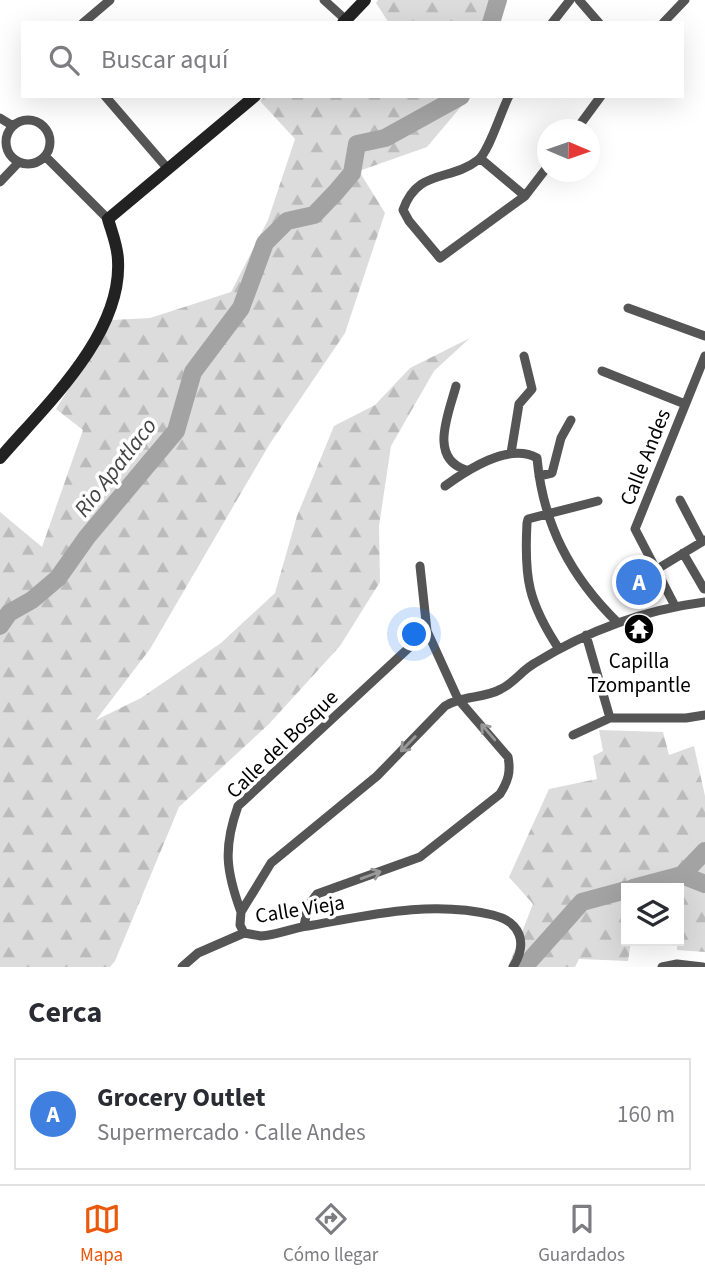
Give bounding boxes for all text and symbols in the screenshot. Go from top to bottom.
search box [21,21,684,98]
icon: search [45,41,83,79]
text: Buscar aquí [101,41,228,78]
north arrow [537,119,600,182]
street label: Calle Andes [612,404,678,510]
water label: Rio Apatlaco [66,411,165,524]
pin: A [616,556,662,608]
temple icon: Capilla Tzompantle [622,612,656,646]
your location [397,617,431,651]
place label: Capilla Tzompantle [587,646,691,700]
street label: Calle del Bosque [219,683,345,805]
one-way arrow [479,724,496,741]
one-way arrow [400,735,416,753]
one-way arrow [359,868,381,880]
map controls [621,883,684,946]
button: layers [621,883,684,946]
street label: Calle Vieja [253,887,347,931]
text: Cerca [28,991,102,1034]
text: Grocery Outlet [97,1079,265,1116]
text: A [46,1098,60,1131]
text: 160 m [617,1098,675,1131]
text: Supermercado · Calle Andes [97,1116,366,1149]
tab: Mapa [80,1200,123,1269]
tab: Cómo llegar [283,1200,378,1269]
tab: Guardados [538,1200,625,1269]

